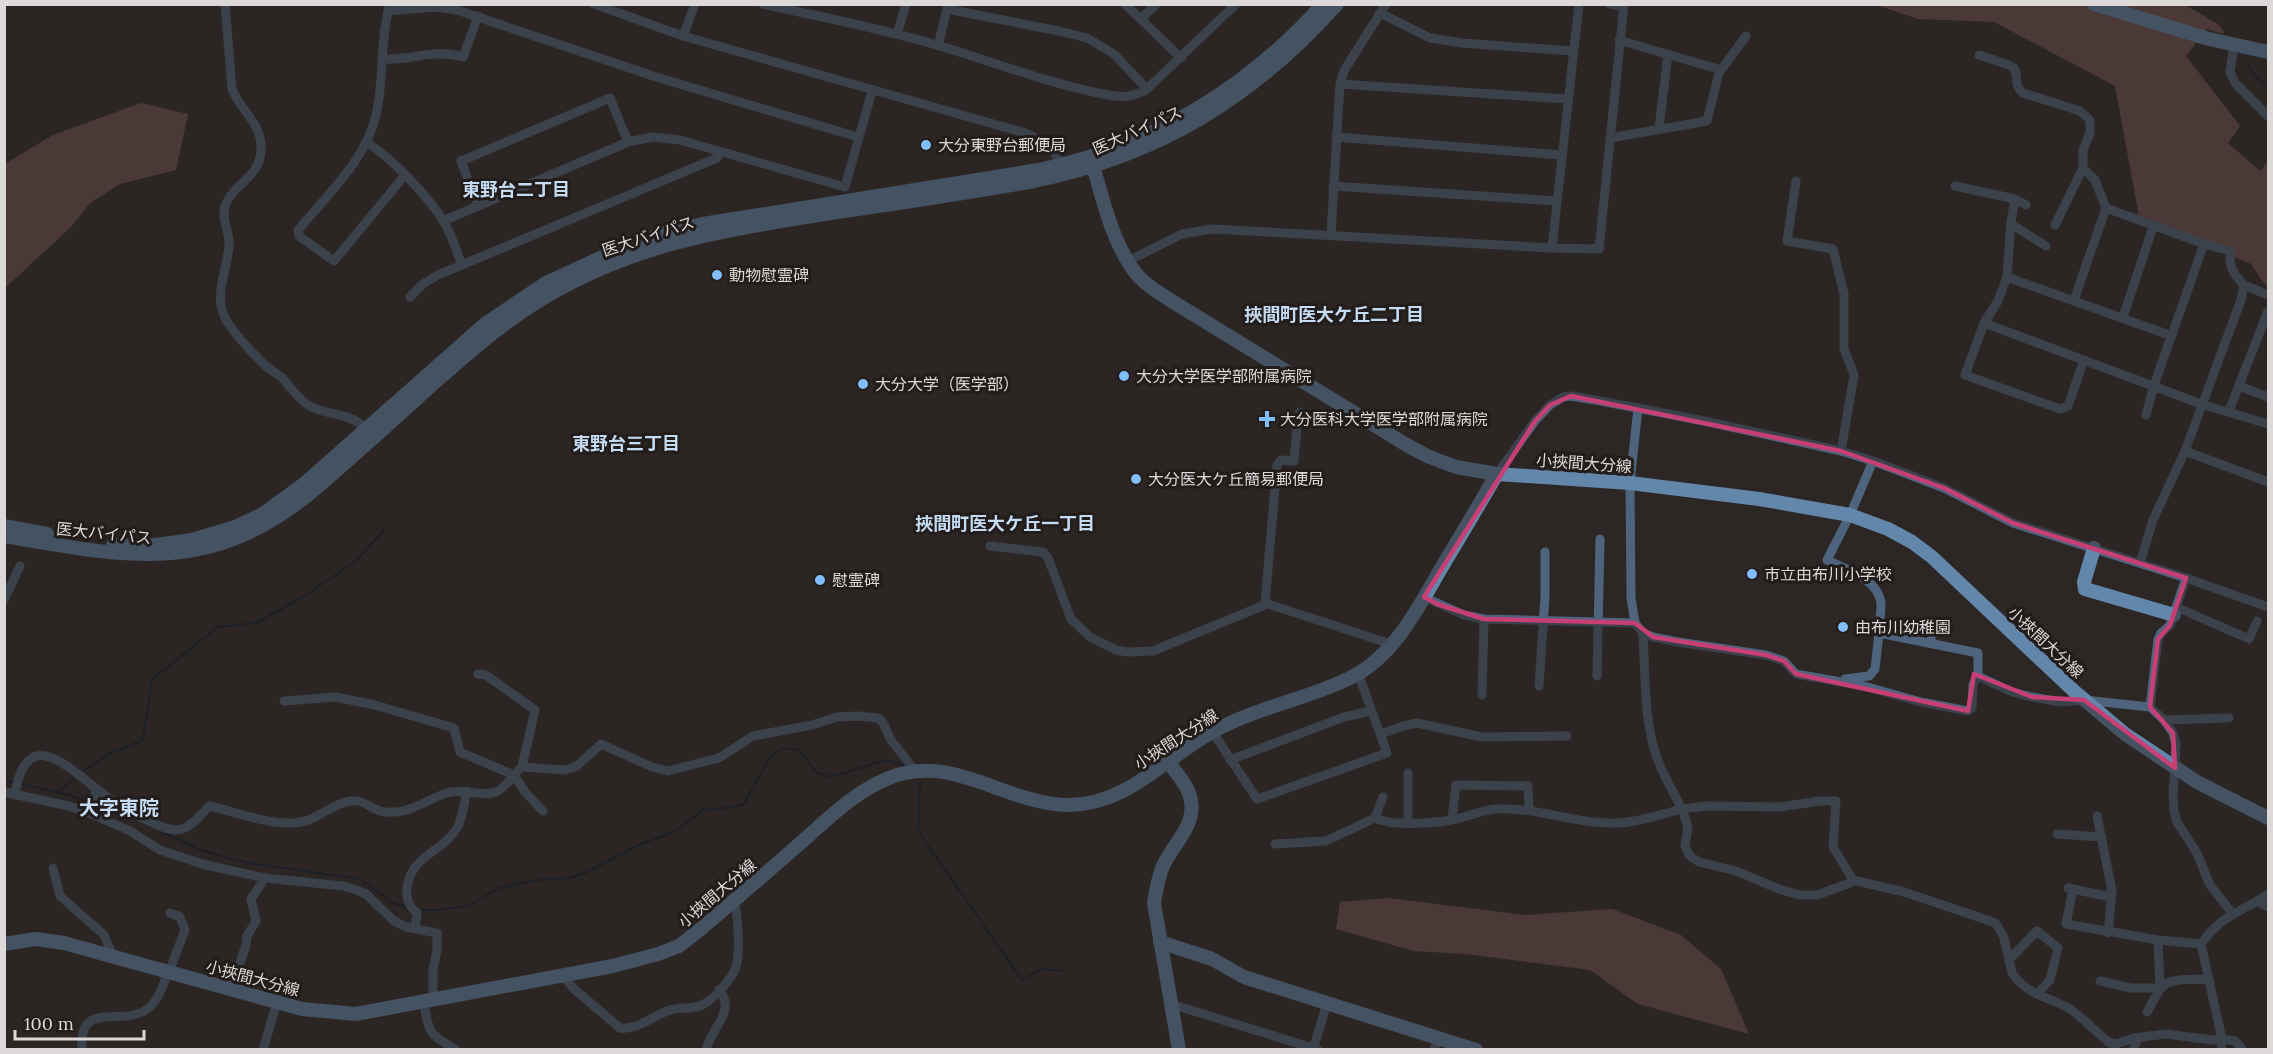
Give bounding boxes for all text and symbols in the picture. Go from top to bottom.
street label: 医大バイパス [1089,101,1185,159]
place label: 大分東野台郵便局 [938,135,1066,155]
marker: 大分東野台郵便局 [919,138,933,152]
district label: 東野台二丁目 [462,178,570,201]
street label: 医大バイパス [599,212,697,260]
place label: 動物慰霊碑 [729,265,809,285]
marker: 動物慰霊碑 [710,268,724,282]
district label: 挾間町医大ケ丘二丁目 [1244,303,1424,326]
place label: 大分大学医学部附属病院 [1136,366,1312,386]
marker: 大分大学医学部附属病院 [1117,369,1131,383]
place label: 大分大学（医学部） [875,374,1019,394]
marker: 大分大学（医学部） [856,377,870,391]
place label: 大分医科大学医学部附属病院 [1280,409,1488,429]
marker: 大分医科大学医学部附属病院 [1258,410,1276,428]
district label: 東野台三丁目 [572,432,680,455]
street label: 小挾間大分線 [1535,450,1633,476]
place label: 大分医大ケ丘簡易郵便局 [1148,469,1324,489]
marker: 大分医大ケ丘簡易郵便局 [1129,472,1143,486]
district label: 挾間町医大ケ丘一丁目 [915,512,1095,535]
street label: 医大バイパス [55,518,153,548]
place label: 市立由布川小学校 [1764,564,1892,584]
marker: 市立由布川小学校 [1745,567,1759,581]
place label: 慰霊碑 [832,570,880,590]
marker: 慰霊碑 [813,573,827,587]
street label: 小挾間大分線 [2004,602,2088,682]
place label: 由布川幼稚園 [1855,617,1951,637]
marker: 由布川幼稚園 [1836,620,1850,634]
street label: 小挾間大分線 [1130,704,1222,774]
district label: 大字東院 [79,795,159,820]
street label: 小挾間大分線 [674,854,760,932]
street label: 小挾間大分線 [204,956,302,1000]
scale bar [15,1003,144,1041]
text: 100 m [24,1012,74,1035]

